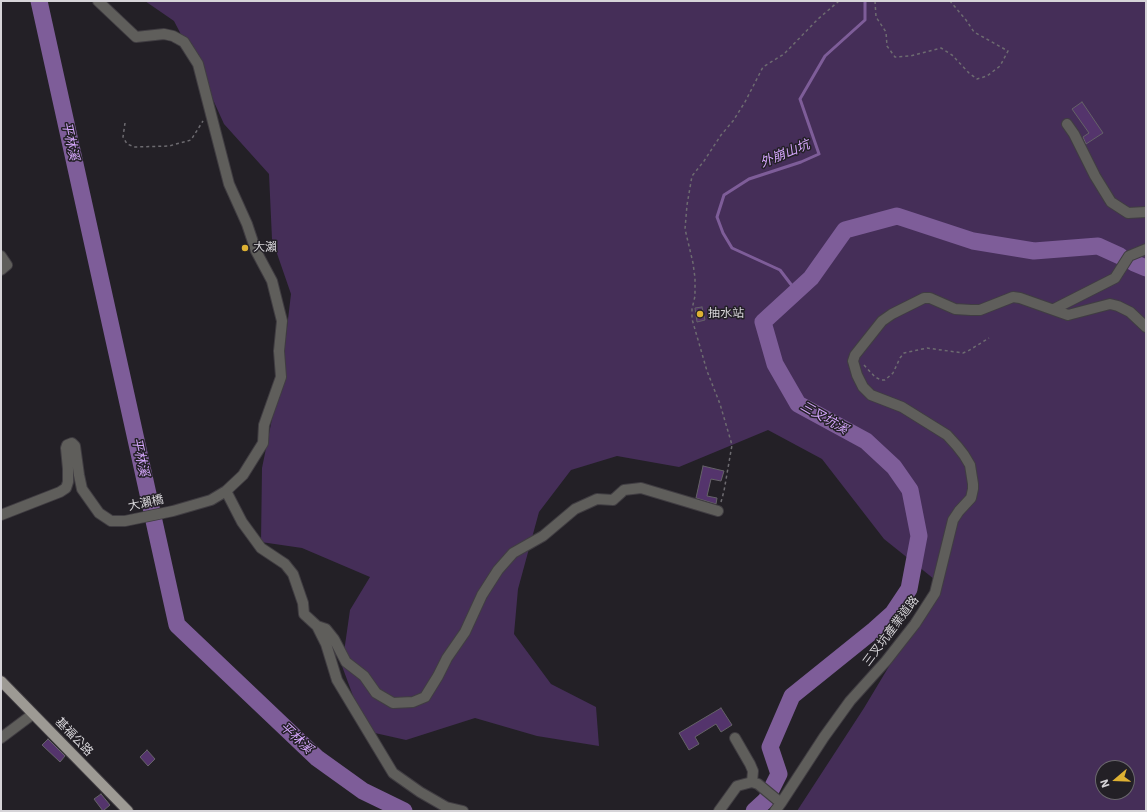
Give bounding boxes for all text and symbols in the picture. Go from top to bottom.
water label: 平林溪 [58,120,82,162]
water label: 外崩山坑 [758,137,812,171]
place label: 大瀨 [253,241,277,255]
marker: 大瀨 [240,243,250,253]
place label: 抽水站 [708,307,744,321]
marker: 抽水站 [695,309,705,319]
water label: 三叉坑溪 [798,398,850,438]
water label: 平林溪 [128,436,152,478]
street label: 大瀨橋 [127,492,165,514]
street label: 三叉坑產業道路 [860,593,922,669]
street label: 基福公路 [52,715,96,759]
water label: 平林溪 [276,719,316,757]
north arrow [1095,760,1135,800]
text: N [1097,778,1113,790]

